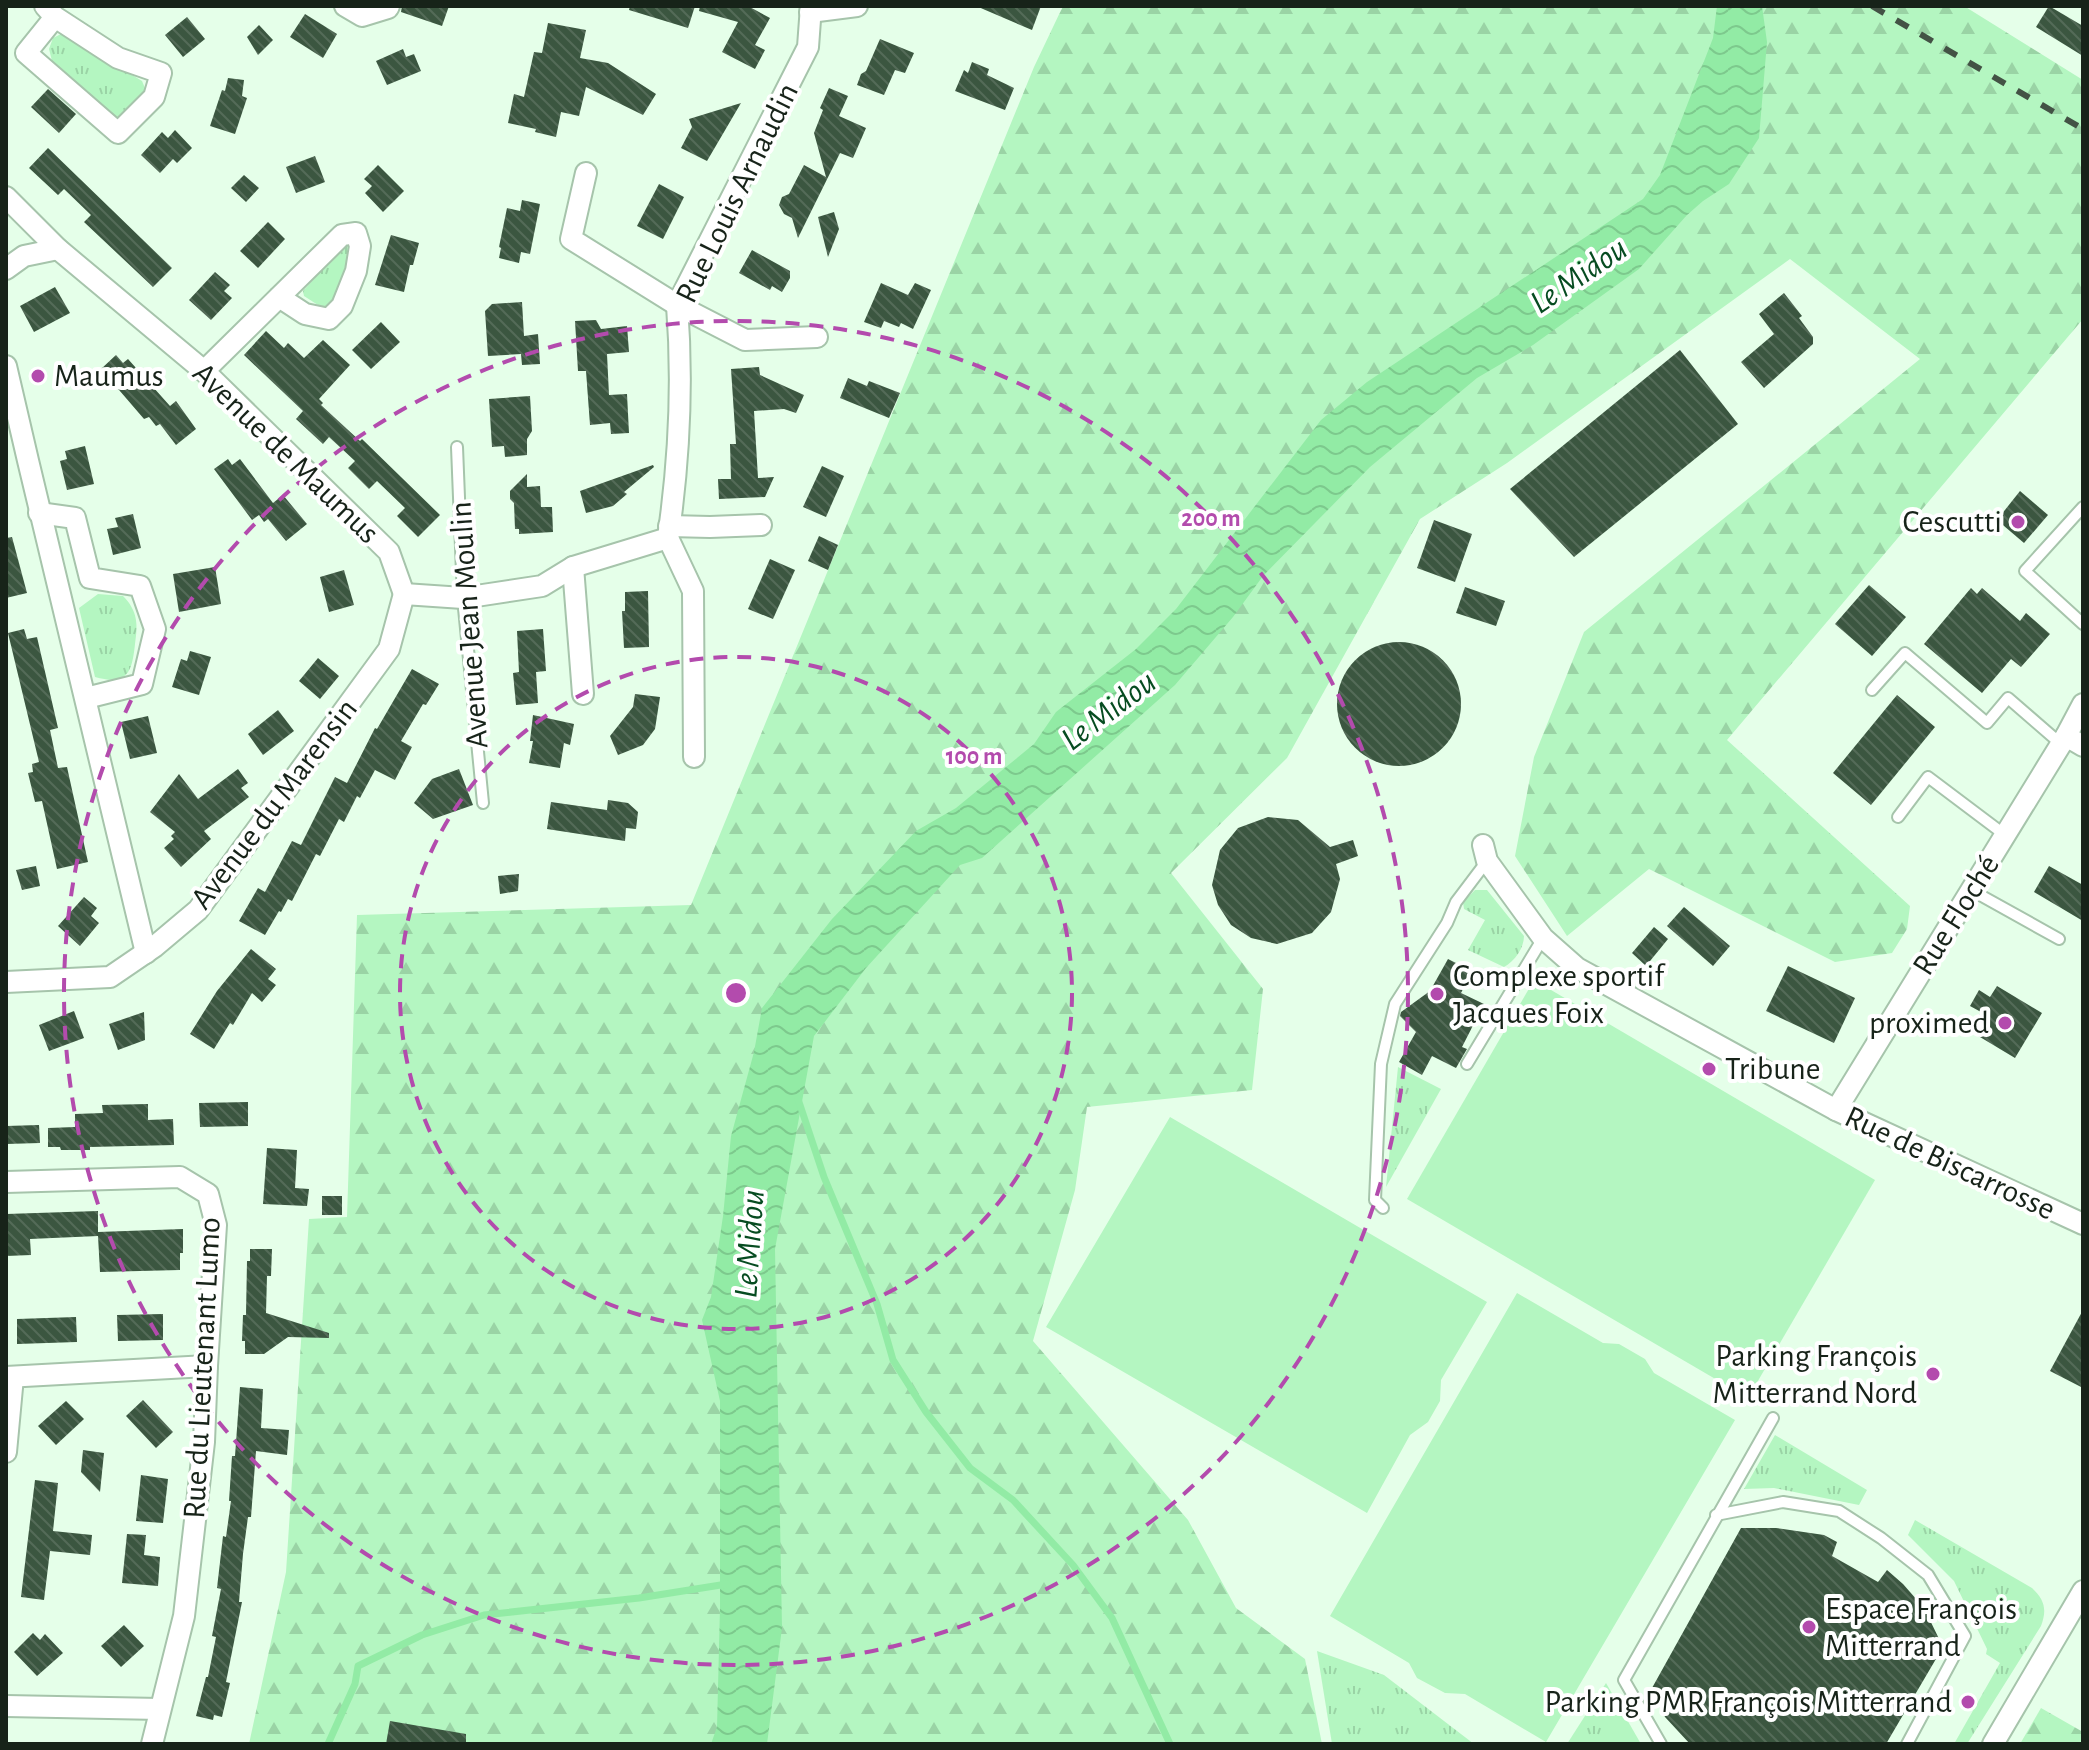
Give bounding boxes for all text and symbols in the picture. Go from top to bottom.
street label: Rue Louis Arnaudin [670,78,804,308]
water label: Le Midou [1524,231,1634,321]
street label: Avenue de Maumus [187,357,385,549]
place label: Maumus [54,360,163,392]
marker: Maumus [29,367,47,385]
street label: Avenue Jean Moulin [444,500,494,750]
place label: Cescutti [1903,506,2002,538]
text: 200 m [1181,507,1241,531]
marker: Cescutti [2009,513,2027,531]
water label: Le Midou [1055,665,1163,757]
street label: Avenue du Marensin [185,693,363,915]
text: 100 m [946,745,1002,769]
street label: Rue Floché [1907,849,2005,981]
place label: Complexe sportif Jacques Foix [1453,960,1666,1029]
centre of rings [722,979,750,1007]
marker: Complexe sportif Jacques Foix [1428,985,1446,1003]
place label: proximed [1869,1007,1989,1039]
marker: proximed [1996,1014,2014,1032]
place label: Tribune [1725,1053,1820,1085]
marker: Tribune [1700,1060,1718,1078]
street label: Rue de Biscarrosse [1840,1100,2060,1226]
water label: Le Midou [729,1188,771,1300]
street label: Rue du Lieutenant Lumo [178,1216,226,1520]
place label: Parking François Mitterrand Nord [1713,1340,1917,1409]
marker: Parking François Mitterrand Nord [1924,1365,1942,1383]
place label: Espace François Mitterrand [1825,1593,2017,1662]
marker: Espace François Mitterrand [1800,1618,1818,1636]
place label: Parking PMR François Mitterrand [1545,1686,1952,1718]
marker: Parking PMR François Mitterrand [1959,1693,1977,1711]

